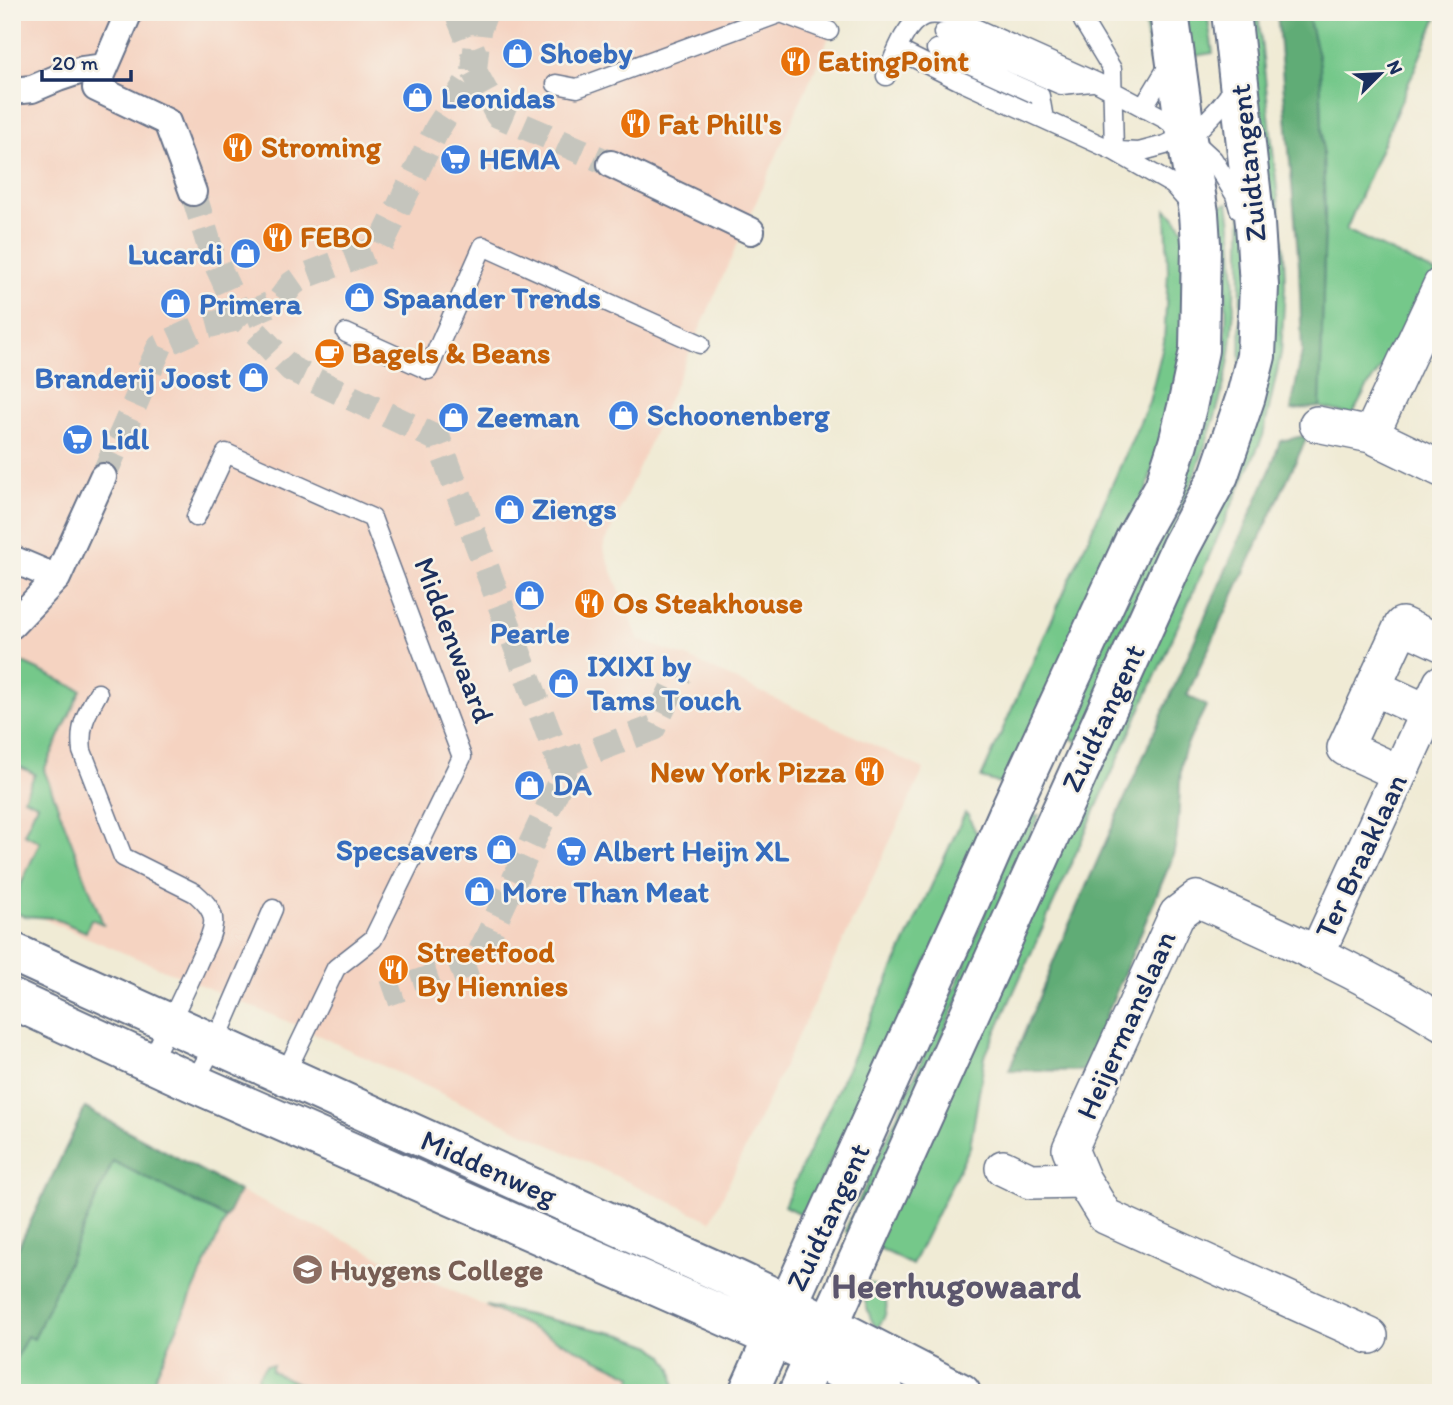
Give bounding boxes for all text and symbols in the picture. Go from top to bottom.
place label: Shoeby [540,34,633,71]
shop icon: Shoeby [500,36,534,70]
scale bar [42,38,131,82]
north arrow [1344,38,1414,108]
place label: EatingPoint [818,42,969,79]
restaurant icon: EatingPoint [778,44,812,78]
text: 20 m [52,50,99,75]
text: N [1382,57,1408,78]
place label: Leonidas [441,79,555,116]
shop icon: Leonidas [401,81,435,115]
street label: Zuidtangent [1221,82,1274,244]
place label: Fat Phill's [658,105,782,142]
restaurant icon: Fat Phill's [618,107,652,141]
place label: Stroming [261,128,382,165]
restaurant icon: Stroming [221,130,255,164]
place label: HEMA [479,140,561,177]
supermarket icon: HEMA [439,142,473,176]
place label: FEBO [300,218,373,255]
restaurant icon: FEBO [260,220,294,254]
place label: Lucardi [127,235,223,272]
shop icon: Lucardi [229,237,263,271]
place label: Spaander Trends [383,279,601,316]
shop icon: Spaander Trends [343,281,377,315]
place label: Primera [199,285,302,322]
shop icon: Primera [159,287,193,321]
place label: Bagels & Beans [352,334,550,371]
cafe icon: Bagels & Beans [312,336,346,370]
place label: Branderij Joost [34,359,231,396]
shop icon: Branderij Joost [237,361,271,395]
place label: Schoonenberg [647,396,830,433]
place label: Zeeman [477,398,580,435]
shop icon: Schoonenberg [607,398,641,432]
shop icon: Zeeman [437,400,471,434]
place label: Lidl [101,420,149,457]
supermarket icon: Lidl [61,422,95,456]
place label: Ziengs [532,490,617,527]
shop icon: Ziengs [492,492,526,526]
street label: Middenwaard [406,552,503,728]
shop icon: Pearle [513,578,547,612]
place label: Os Steakhouse [613,584,803,621]
restaurant icon: Os Steakhouse [573,586,607,620]
place label: Pearle [490,614,570,651]
street label: Zuidtangent [1052,638,1153,798]
place label: IXIXI by Tams Touch [586,647,742,718]
shop icon: IXIXI by Tams Touch [547,666,581,700]
place label: New York Pizza [650,753,846,790]
restaurant icon: New York Pizza [852,755,886,789]
place label: DA [553,766,593,803]
street label: Ter Braaklaan [1306,767,1415,944]
shop icon: DA [513,768,547,802]
place label: Specsavers [336,831,478,868]
place label: Albert Heijn XL [593,832,790,869]
shop icon: Specsavers [484,833,518,867]
supermarket icon: Albert Heijn XL [554,834,588,868]
place label: More Than Meat [502,873,709,910]
shop icon: More Than Meat [462,875,496,909]
street label: Heijermanslaan [1067,925,1184,1125]
place label: Streetfood By Hiennies [417,933,568,1004]
restaurant icon: Streetfood By Hiennies [377,952,411,986]
street label: Middenweg [415,1121,564,1214]
street label: Zuidtangent [777,1137,878,1297]
place label: Huygens College [330,1251,543,1288]
school or university icon: Huygens College [290,1253,324,1287]
district label: Heerhugowaard [831,1263,1082,1307]

